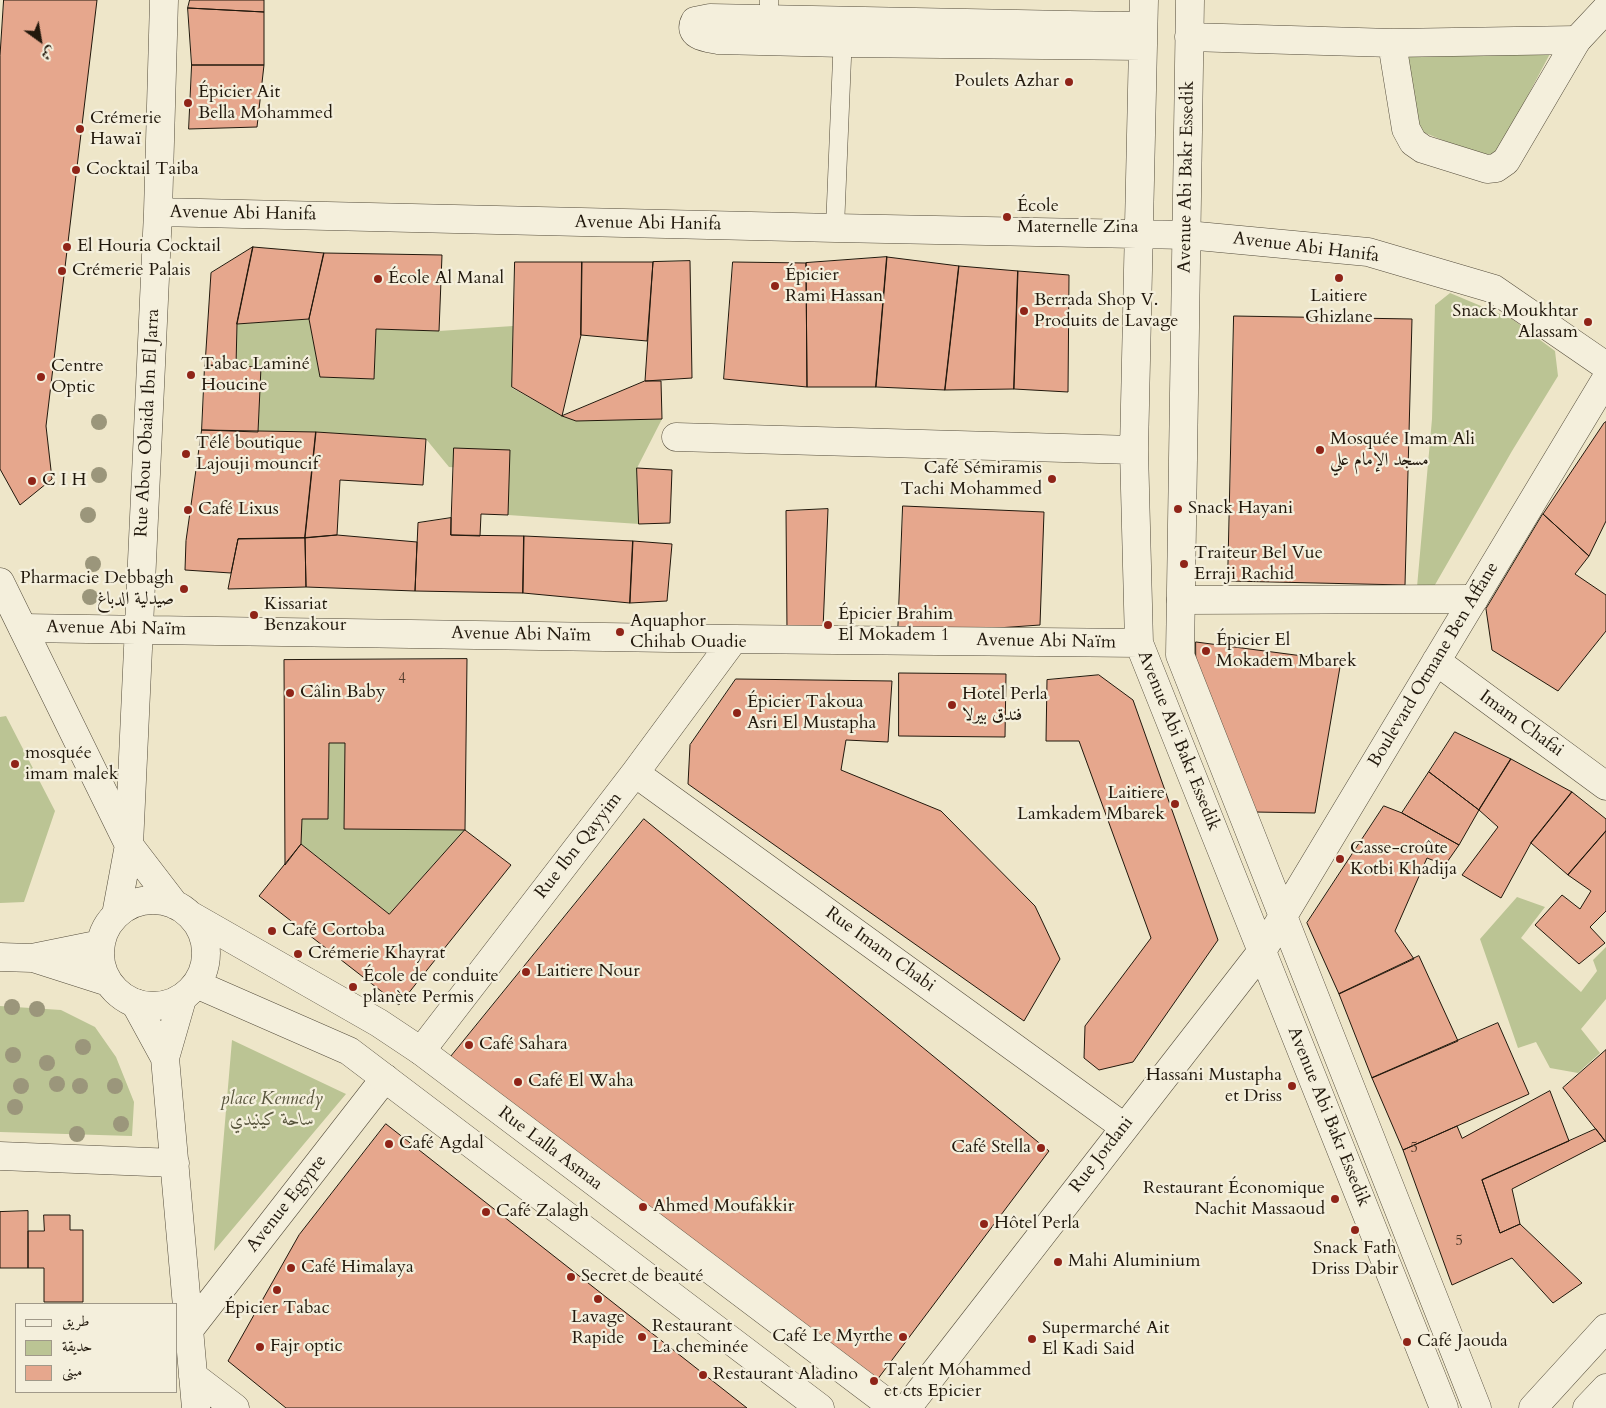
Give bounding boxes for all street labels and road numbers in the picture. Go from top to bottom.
street label: Avenue Abi Bakr Essedik [1175,81,1199,273]
street label: Avenue Abi Hanifa [169,202,317,226]
street label: Avenue Abi Hanifa [574,212,722,236]
street label: Avenue Abi Hanifa [1232,228,1380,268]
street label: Rue Abou Obaida Ibn El Jarra [131,308,165,538]
street label: Boulevard Otmane Ben Affane [1364,559,1504,771]
street label: Avenue Abi Naïm [46,617,186,641]
street label: Avenue Abi Naïm [451,623,591,647]
street label: Avenue Abi Naïm [976,630,1116,654]
street label: Avenue Abi Bakr Essedik [1132,648,1224,834]
street label: Imam Chafai [1475,686,1567,762]
street label: Rue Ibn Qayyim [531,789,627,903]
street label: Rue Imam Chabi [821,903,939,997]
street label: Avenue Abi Bakr Essedik [1282,1024,1374,1210]
street label: Rue Lalla Asmaa [493,1103,607,1195]
street label: Rue Jordani [1066,1113,1138,1197]
street label: Avenue Egypte [242,1151,332,1257]

